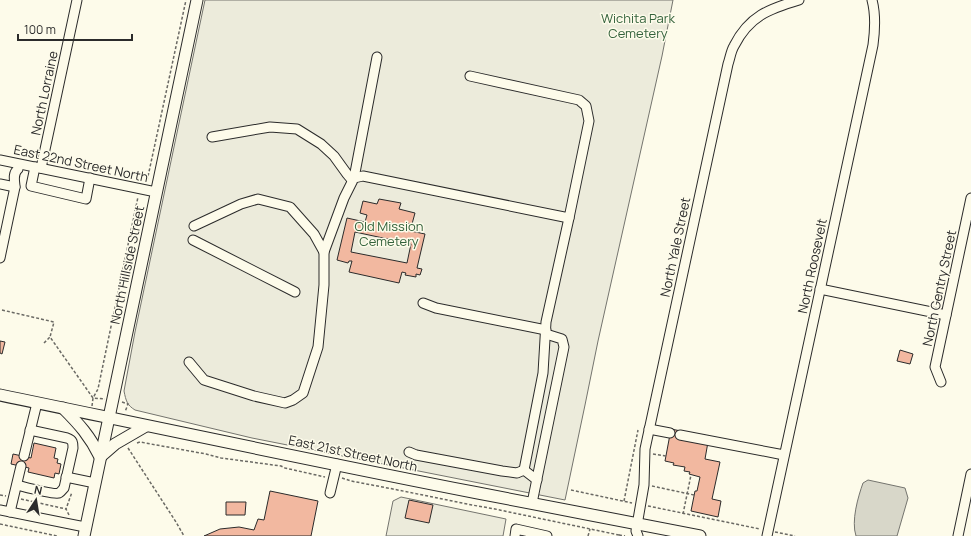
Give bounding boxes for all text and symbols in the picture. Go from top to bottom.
park label: Wichita Park Cemetery [601,9,675,42]
scale bar [18,16,132,42]
text: 100 m [24,21,56,38]
street label: North Lorraine [26,49,62,137]
street label: East 22nd Street North [12,140,150,186]
street label: North Yale Street [656,195,694,299]
street label: North Hillside Street [106,204,148,326]
park label: Old Mission Cemetery [355,217,423,250]
street label: North Roosevelt [793,217,831,315]
street label: North Gentry Street [918,228,960,348]
street label: East 21st Street North [287,431,419,475]
north arrow [16,480,56,520]
text: N [33,482,44,498]

